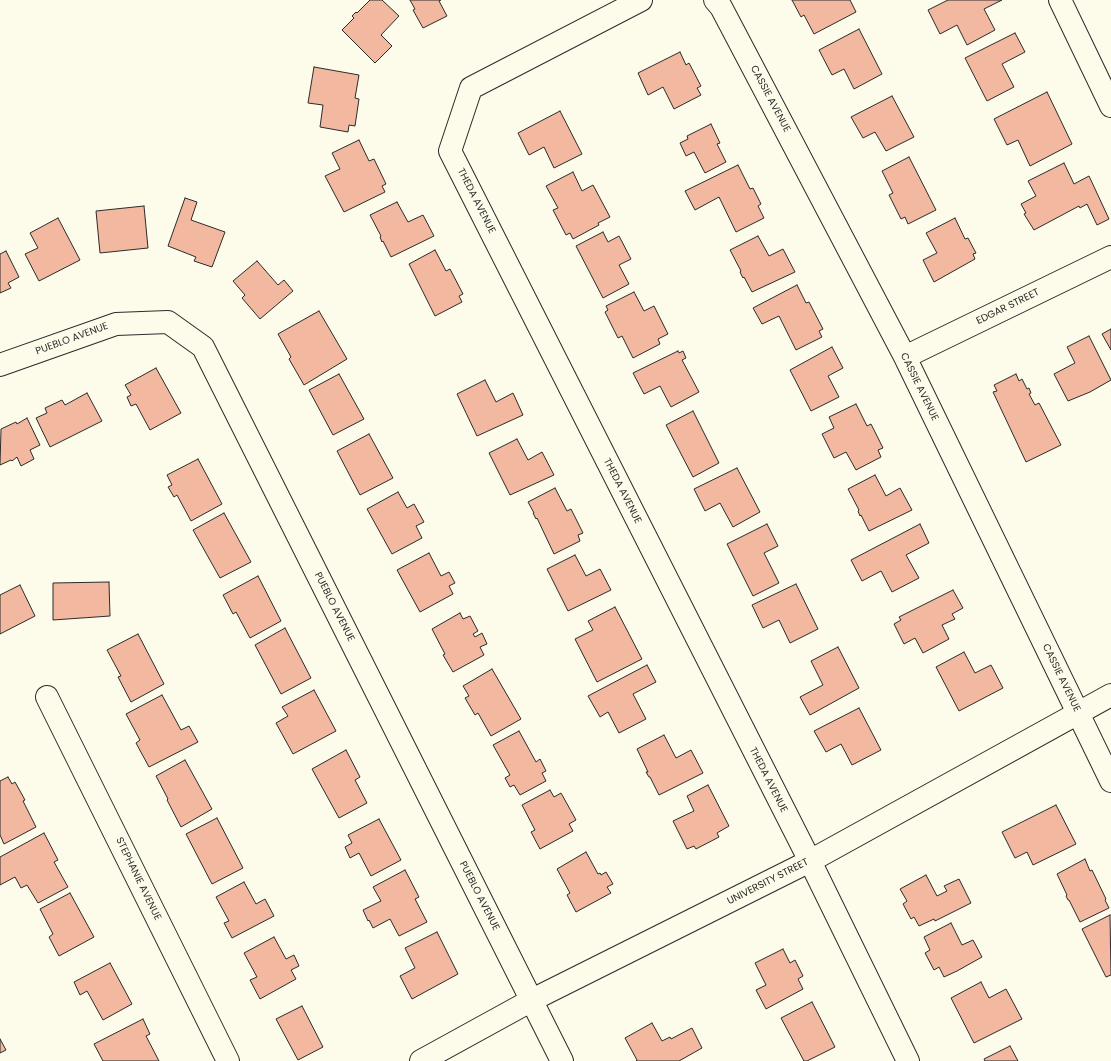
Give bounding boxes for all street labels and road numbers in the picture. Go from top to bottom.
street label: CASSIE AVENUE [747,64,793,134]
street label: THEDA AVENUE [454,166,498,236]
street label: EDGAR STREET [975,287,1041,327]
street label: PUEBLO AVENUE [34,320,110,358]
street label: CASSIE AVENUE [897,351,941,423]
street label: THEDA AVENUE [600,456,644,526]
street label: PUEBLO AVENUE [311,570,357,644]
street label: CASSIE AVENUE [1039,642,1083,714]
street label: THEDA AVENUE [746,745,790,815]
street label: STEPHANIE AVENUE [113,836,163,922]
street label: UNIVERSITY STREET [725,856,811,908]
street label: PUEBLO AVENUE [456,859,502,933]

